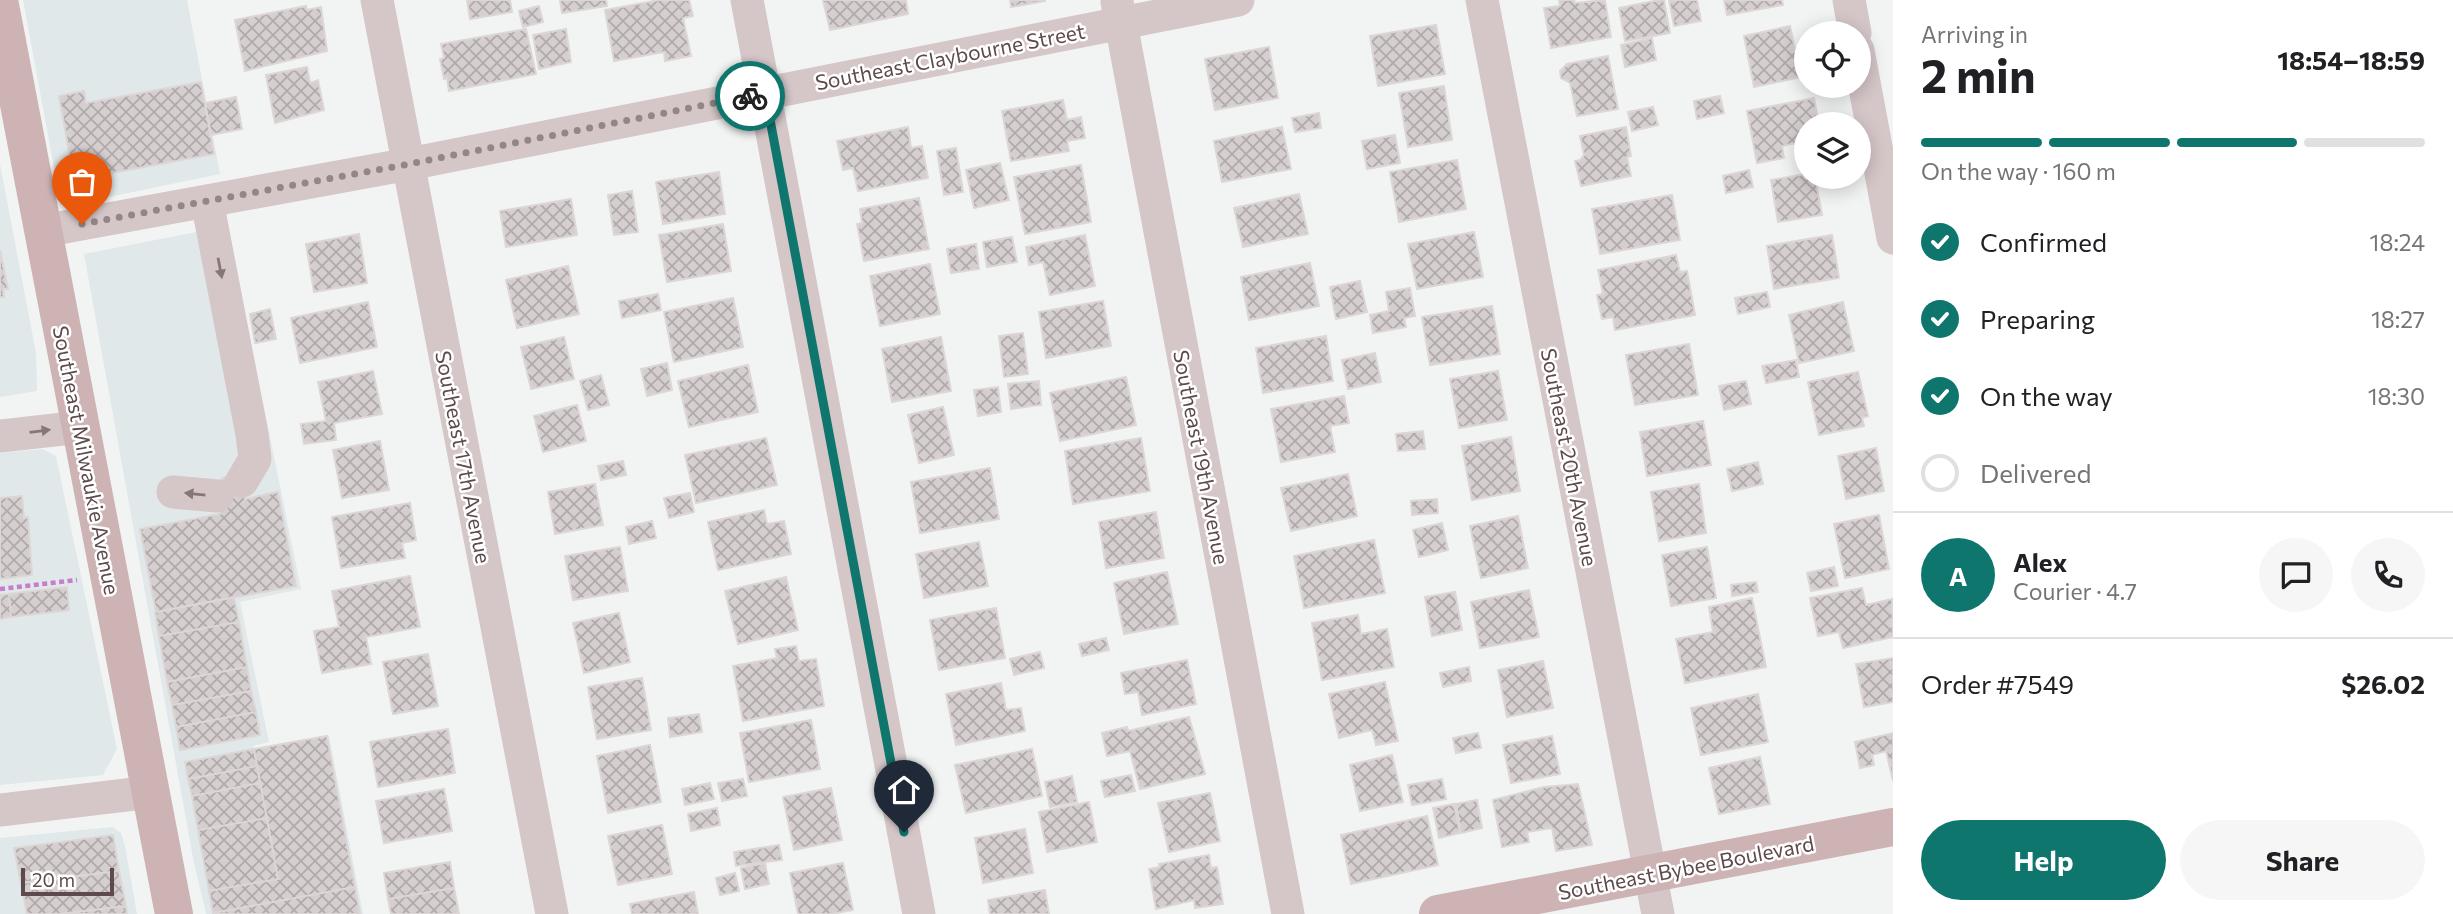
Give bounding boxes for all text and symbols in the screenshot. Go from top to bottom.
street label: Southeast Claybourne Street [813,18,1087,94]
text: Arriving in [1921,20,2028,48]
map controls [1794,21,1871,189]
button: locate [1794,21,1871,98]
text: 18:54–18:59 [2277,44,2425,75]
text: 2 min [1921,46,2036,102]
courier [715,61,785,131]
icon: bike [731,77,769,115]
button: layers [1794,112,1871,189]
pin [52,152,112,224]
text: On the way · 160 m [1921,157,2116,185]
icon: bag [63,163,101,201]
icon: check [1921,223,1959,261]
text: Confirmed [1980,226,2107,257]
text: 18:24 [2370,228,2425,256]
one-way arrow [215,257,226,279]
icon: check [1921,300,1959,338]
text: Preparing [1980,303,2095,334]
text: 18:27 [2371,305,2425,333]
street label: Southeast Milwaukie Avenue [49,323,125,597]
street label: Southeast 20th Avenue [1537,346,1603,568]
street label: Southeast 19th Avenue [1169,348,1235,566]
street label: Southeast 17th Avenue [431,349,497,565]
icon: check [1921,377,1959,415]
text: On the way [1980,380,2113,411]
text: 18:30 [2368,382,2425,410]
one-way arrow [30,426,52,437]
text: Delivered [1980,457,2091,488]
one-way arrow [184,488,206,499]
button: chat [2259,538,2333,612]
button: phone [2351,538,2425,612]
text: Alex [2013,546,2067,577]
text: A [1949,560,1967,591]
text: Courier · 4.7 [2013,577,2137,605]
text: Order #7549 [1921,668,2074,699]
text: $26.02 [2341,668,2425,699]
pin [874,760,934,832]
icon: home [885,771,923,809]
button: Help [1921,820,2166,900]
button: Share [2180,820,2425,900]
street label: Southeast Bybee Boulevard [1556,830,1816,904]
scale bar [21,865,114,897]
text: 20 m [32,868,75,891]

